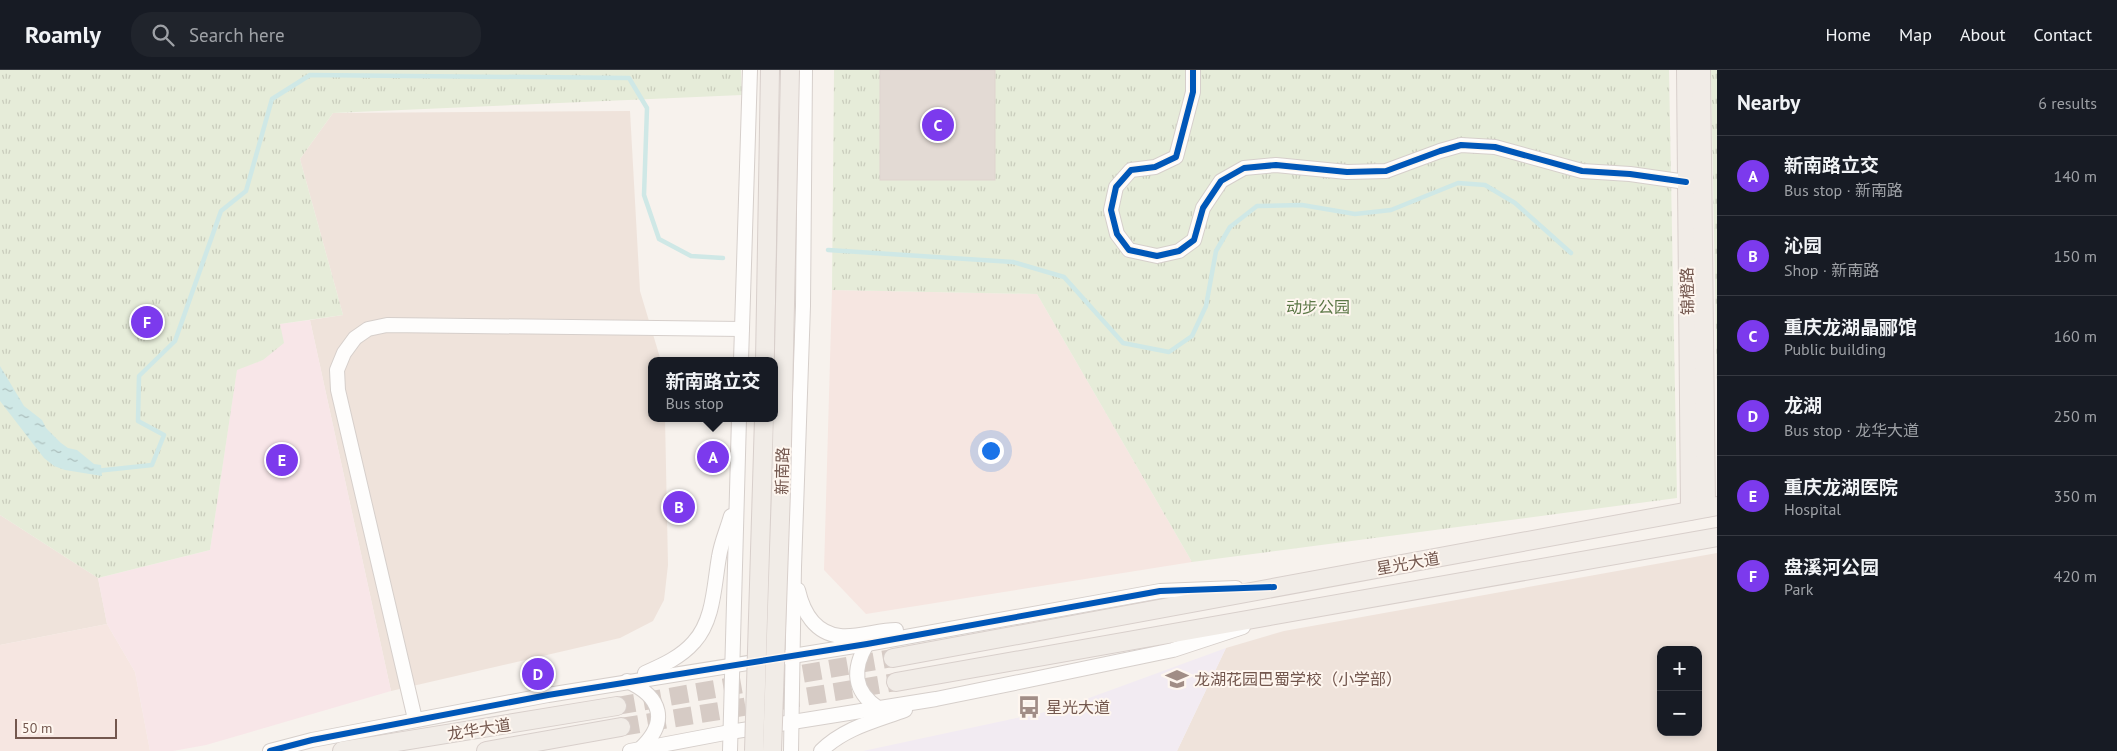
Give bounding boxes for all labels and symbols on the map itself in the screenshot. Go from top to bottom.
pin: C [922,106,954,144]
street label: 锦橙路 [1677,267,1697,315]
park label: 动步公园 [1286,297,1350,317]
pin: F [131,303,163,341]
pin: A [697,438,729,476]
your location [978,438,1004,464]
pin: E [266,441,298,479]
street label: 新南路 [772,447,792,495]
pin: B [663,488,695,526]
street label: 星光大道 [1375,548,1441,578]
pin: D [522,655,554,693]
school or university icon: 龙湖花园巴蜀学校（小学部） [1164,666,1190,692]
place label: 龙湖花园巴蜀学校（小学部） [1194,669,1402,689]
bus stop icon: 星光大道 [1016,694,1042,720]
place label: 星光大道 [1046,697,1110,717]
street label: 龙华大道 [446,714,512,744]
scale bar [15,716,118,739]

